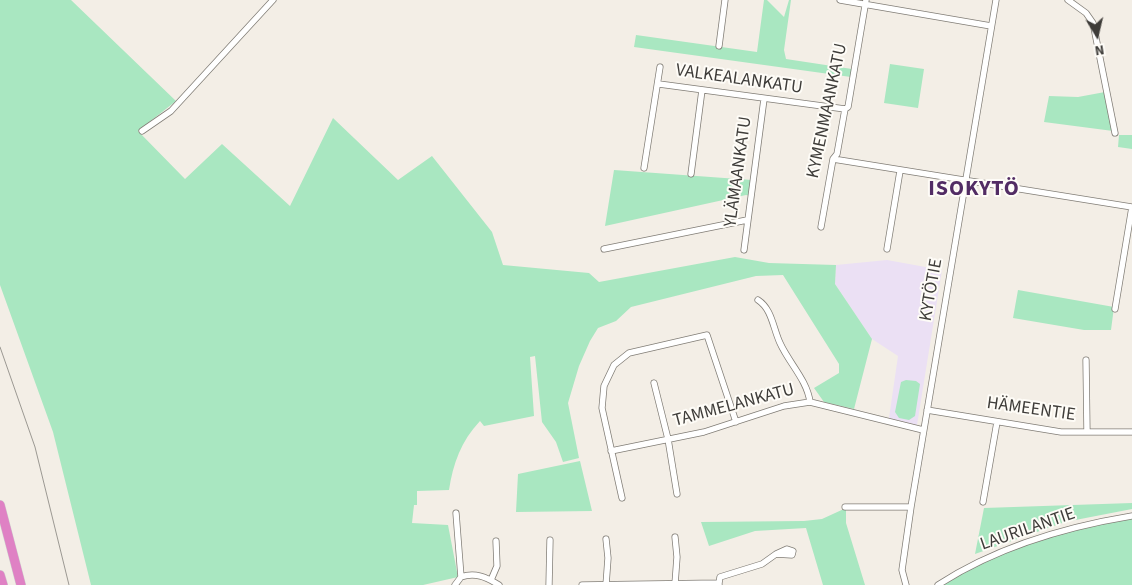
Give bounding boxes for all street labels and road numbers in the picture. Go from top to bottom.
street label: KYMENMAANKATU [803,42,853,180]
street label: VALKEALANKATU [674,60,804,100]
street label: YLÄMAANKATU [721,115,757,229]
street label: KYTÖTIE [916,257,948,323]
street label: TAMMELANKATU [671,379,797,433]
street label: HÄMEENTIE [985,393,1077,427]
street label: LAURILANTIE [978,504,1078,556]

